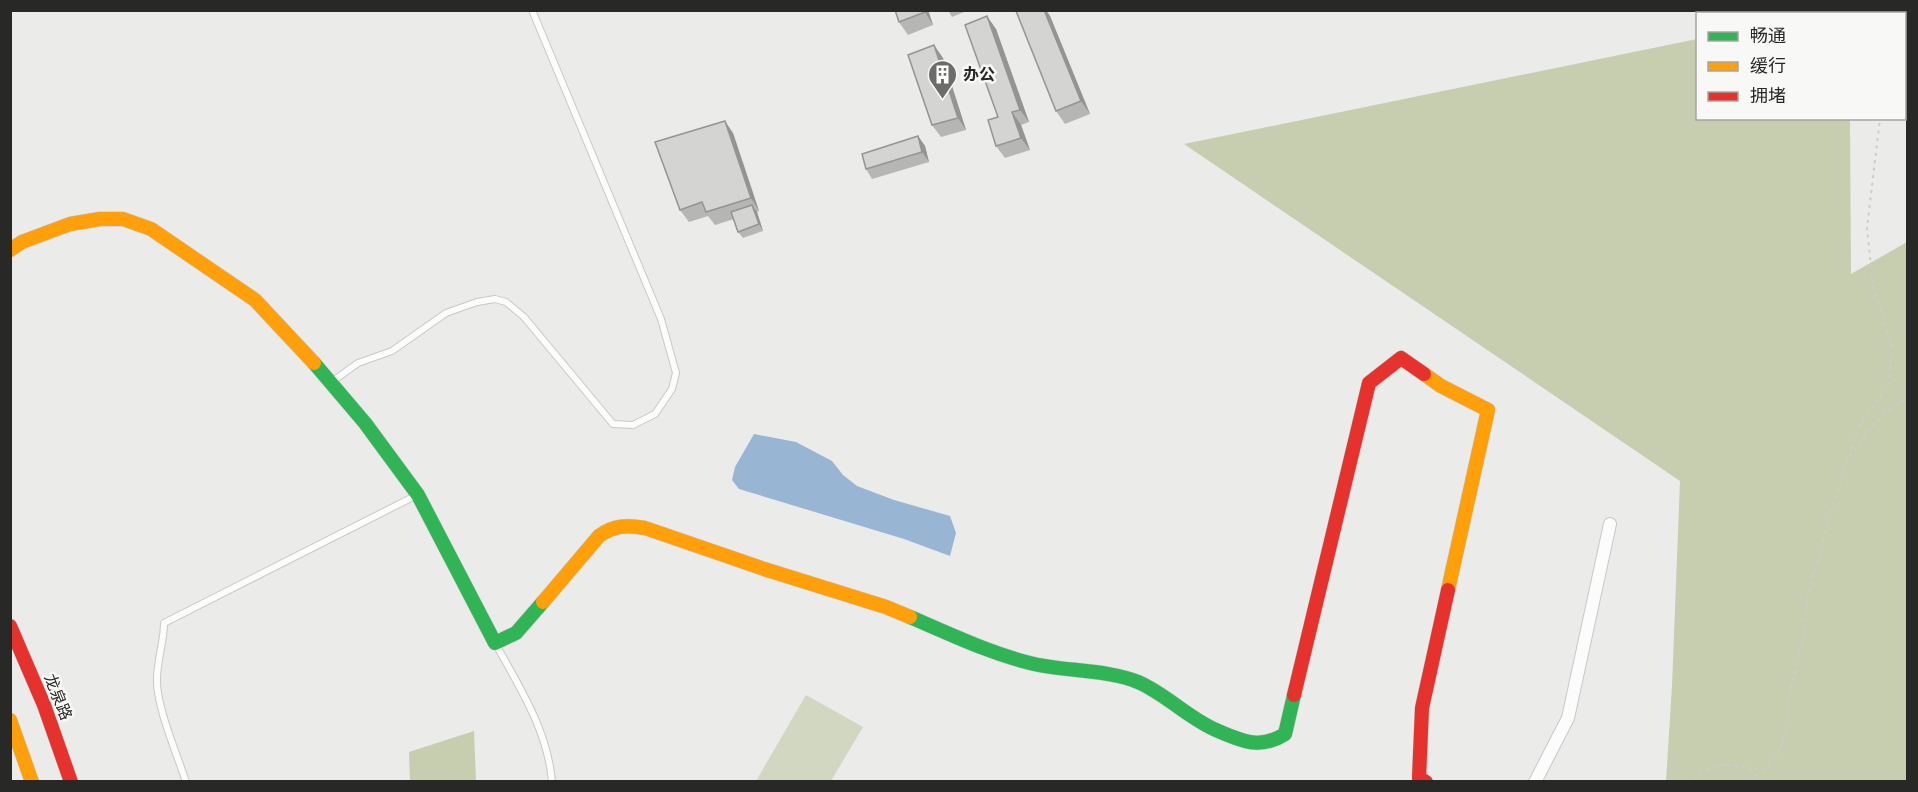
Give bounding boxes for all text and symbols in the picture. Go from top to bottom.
legend [1696,12,1906,120]
text: 畅通 [1750,25,1786,47]
text: 缓行 [1750,55,1786,77]
building icon: 办公 [926,58,958,100]
place label: 办公 [963,65,995,84]
text: 拥堵 [1750,85,1786,107]
street label: 龙泉路 [40,671,76,723]

